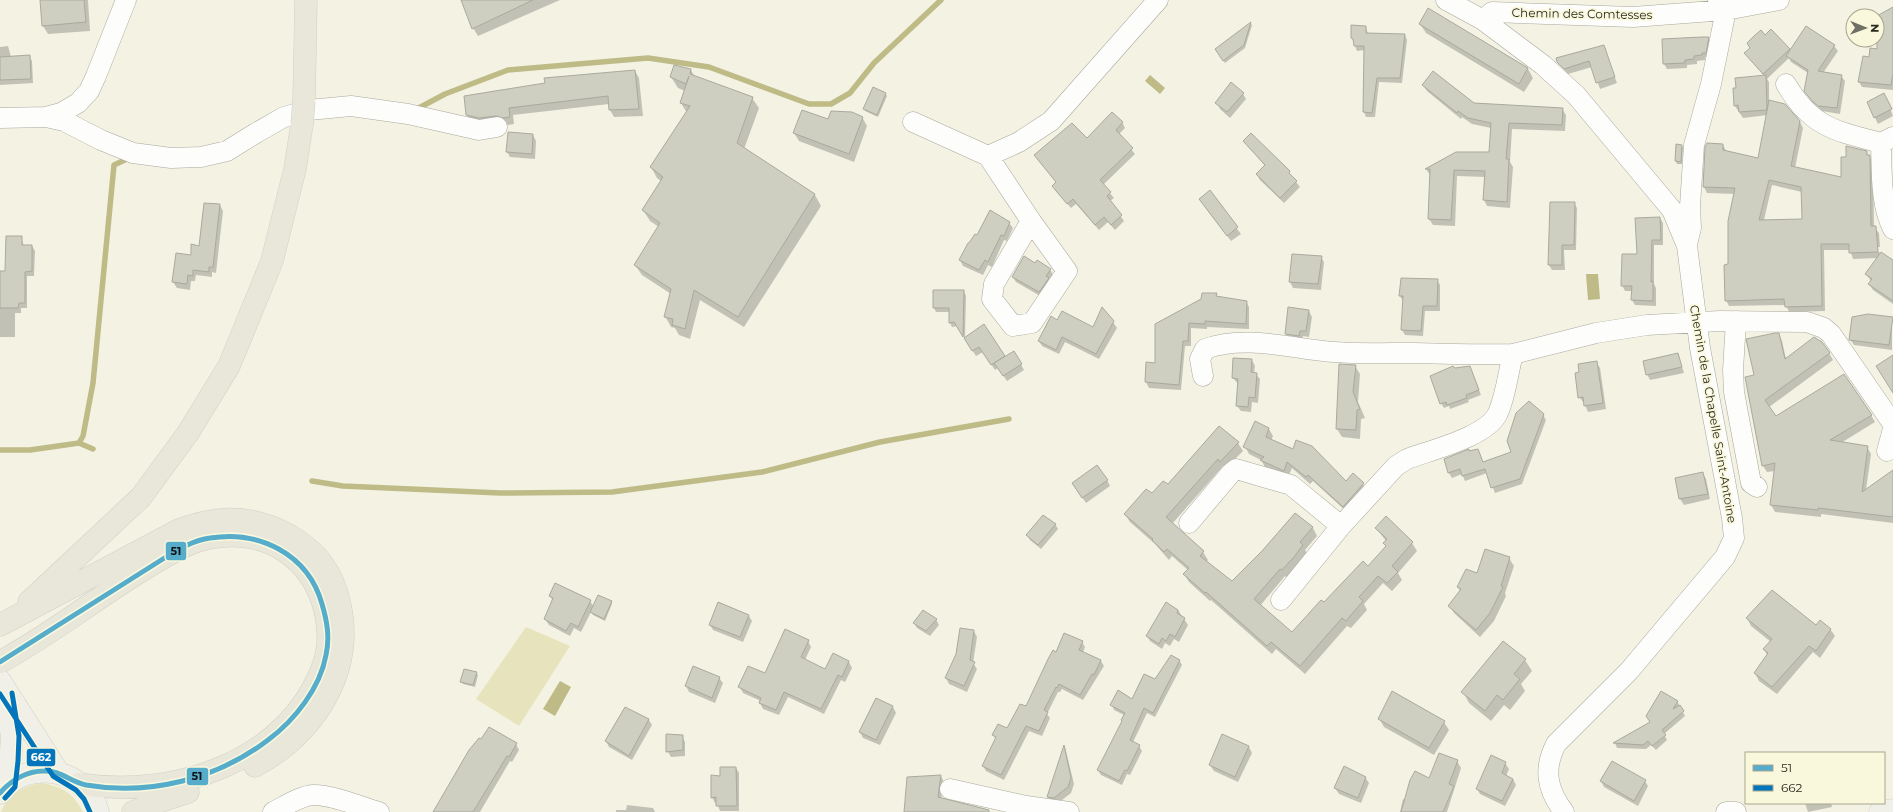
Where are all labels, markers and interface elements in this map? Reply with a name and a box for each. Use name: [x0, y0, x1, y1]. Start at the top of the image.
street label: Chemin des Comtesses: [1512, 5, 1653, 22]
north arrow: [1845, 8, 1885, 48]
text: N: [1868, 24, 1882, 33]
street label: Chemin de la Chapelle Saint-Antoine: [1687, 304, 1740, 524]
line badge: 51: [165, 541, 187, 561]
text: 51: [171, 544, 181, 558]
line badge: 662: [26, 748, 56, 767]
text: 662: [31, 750, 52, 764]
legend: [1745, 752, 1885, 804]
text: 51: [1781, 760, 1792, 775]
line badge: 51: [186, 767, 209, 786]
text: 51: [192, 769, 202, 783]
text: 662: [1781, 780, 1803, 795]

